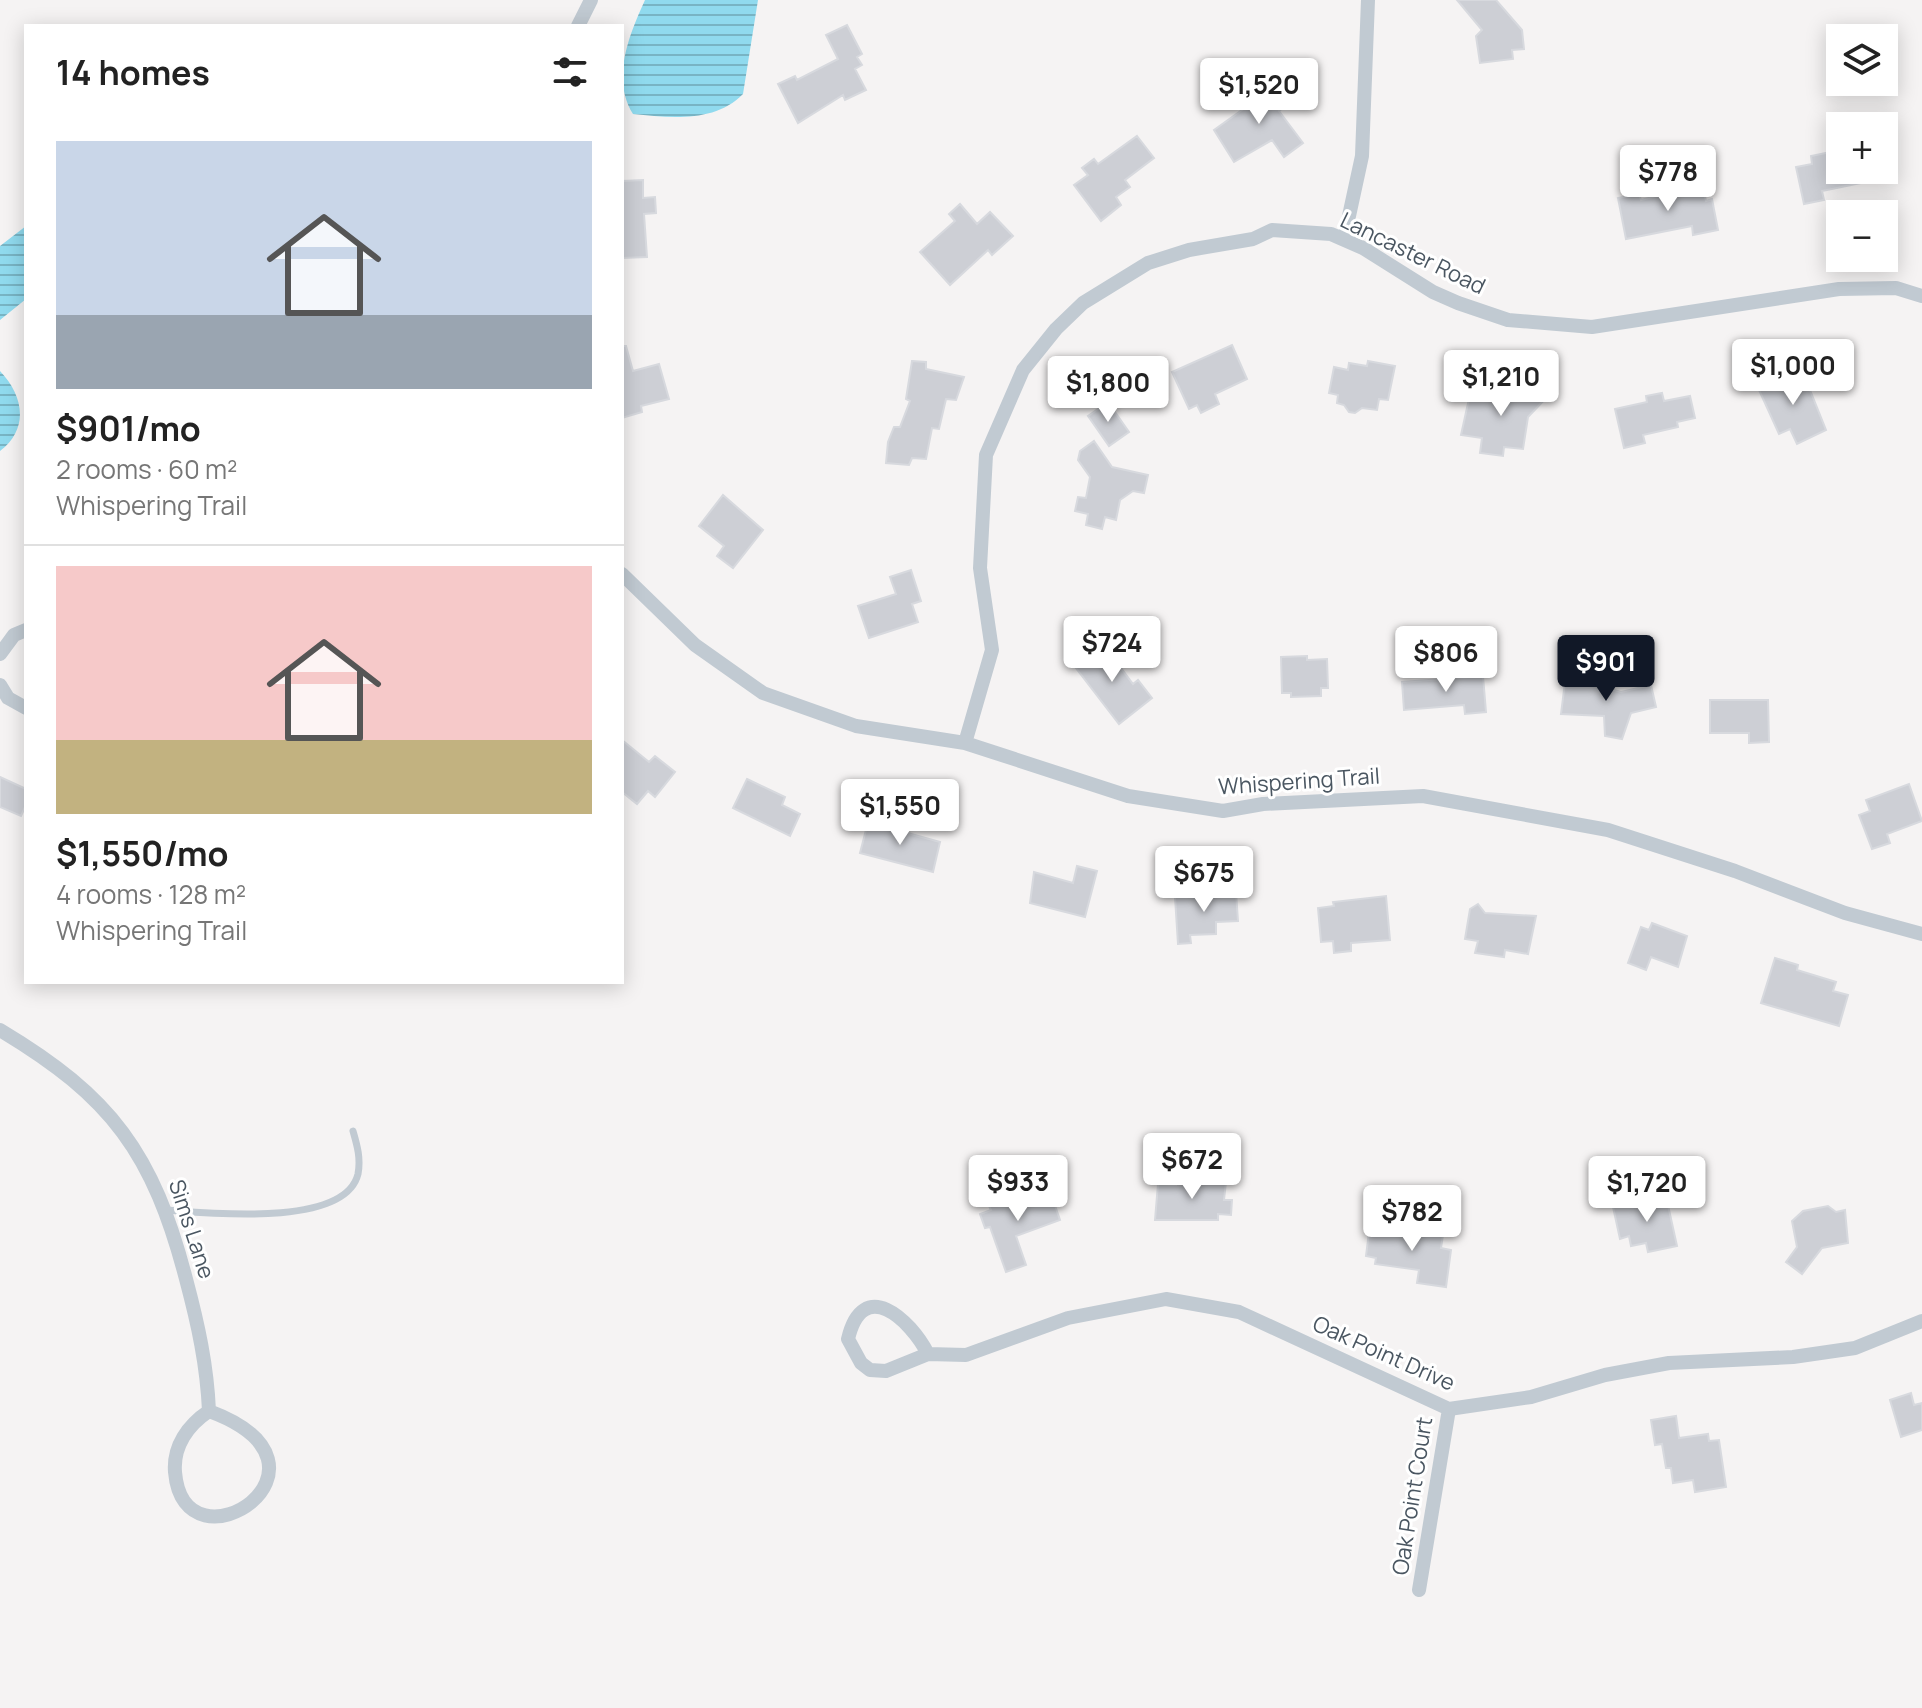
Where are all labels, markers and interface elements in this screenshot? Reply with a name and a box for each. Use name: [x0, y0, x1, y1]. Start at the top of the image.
map controls: [1826, 24, 1898, 272]
button: layers: [1826, 24, 1898, 96]
text: 14 homes: [56, 49, 210, 95]
icon: filters: [548, 50, 592, 94]
pin: $1,520: [1194, 58, 1324, 126]
text: $1,520: [1218, 66, 1300, 102]
button: +: [1826, 112, 1898, 184]
pin: $778: [1621, 145, 1715, 213]
text: $778: [1638, 153, 1698, 189]
icon: home: [252, 193, 396, 337]
button: −: [1826, 200, 1898, 272]
street label: Lancaster Road: [1335, 205, 1491, 301]
pin: $1,000: [1728, 339, 1858, 407]
text: $1,000: [1750, 347, 1836, 383]
pin: $1,210: [1436, 350, 1566, 418]
pin: $1,800: [1043, 356, 1173, 424]
text: $1,210: [1462, 358, 1540, 394]
text: $1,800: [1066, 364, 1150, 400]
text: $901/mo: [56, 405, 201, 451]
text: 2 rooms · 60 m²: [56, 451, 238, 487]
text: Whispering Trail: [56, 487, 247, 523]
pin: $724: [1065, 616, 1159, 684]
icon: home: [252, 618, 396, 762]
text: $724: [1082, 624, 1142, 660]
pin: $806: [1399, 626, 1493, 694]
text: $806: [1413, 634, 1479, 670]
pin: $901: [1559, 635, 1653, 703]
text: $901: [1576, 643, 1636, 679]
street label: Whispering Trail: [1217, 760, 1381, 802]
pin: $1,550: [835, 779, 965, 847]
text: $1,550: [859, 787, 941, 823]
text: $1,550/mo: [56, 830, 228, 876]
pin: $675: [1157, 846, 1251, 914]
text: $675: [1173, 854, 1235, 890]
text: 4 rooms · 128 m²: [56, 876, 246, 912]
text: Whispering Trail: [56, 912, 247, 948]
pin: $672: [1145, 1133, 1239, 1201]
text: $672: [1161, 1141, 1223, 1177]
pin: $933: [971, 1155, 1065, 1223]
pin: $1,720: [1582, 1156, 1712, 1224]
text: $933: [987, 1163, 1049, 1199]
text: $1,720: [1606, 1164, 1688, 1200]
street label: Sims Lane: [162, 1176, 222, 1283]
pin: $782: [1365, 1185, 1459, 1253]
text: $782: [1381, 1193, 1443, 1229]
street label: Oak Point Drive: [1308, 1308, 1460, 1398]
street label: Oak Point Court: [1385, 1415, 1439, 1577]

